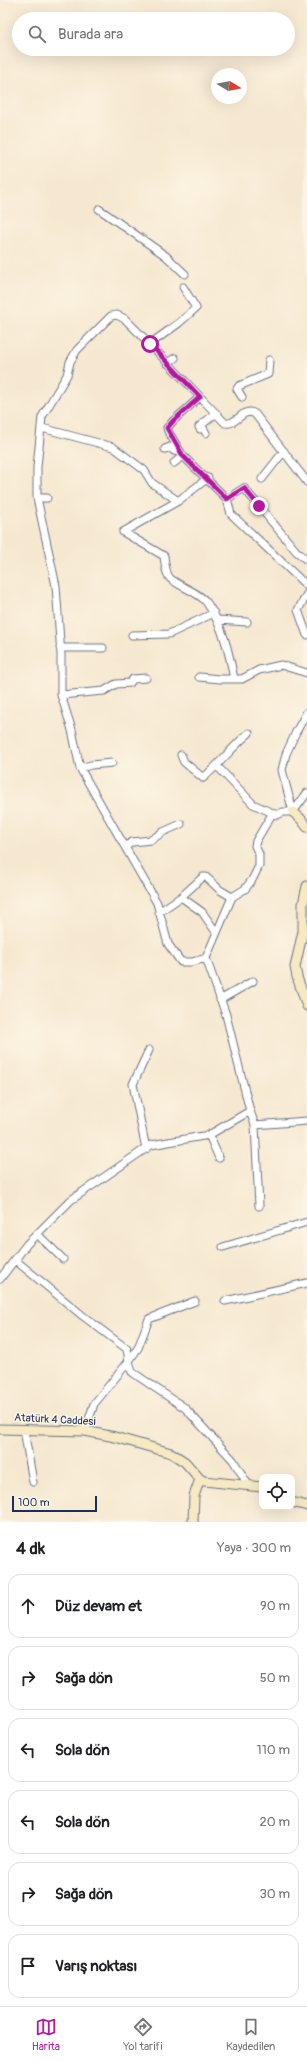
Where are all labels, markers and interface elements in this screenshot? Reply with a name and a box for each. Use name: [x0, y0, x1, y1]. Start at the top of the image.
search box: [12, 12, 295, 56]
icon: search: [26, 23, 48, 45]
text: Burada ara: [58, 25, 123, 44]
north arrow: [211, 68, 247, 104]
route start: [141, 335, 159, 353]
route end: [250, 497, 268, 515]
street label: Atatürk 4 Caddesi: [14, 1411, 97, 1428]
map controls: [259, 1474, 295, 1510]
button: locate: [259, 1474, 295, 1510]
scale bar: [12, 1494, 97, 1513]
text: 100 m: [18, 1496, 49, 1509]
text: 4 dk: [16, 1538, 45, 1559]
text: Yaya · 300 m: [217, 1540, 291, 1556]
icon: ahead: [17, 1595, 39, 1617]
text: Düz devam et: [55, 1597, 142, 1616]
text: 90 m: [260, 1598, 290, 1614]
icon: right: [17, 1667, 39, 1689]
text: Sağa dön: [55, 1669, 113, 1688]
text: 50 m: [260, 1670, 290, 1686]
icon: left: [17, 1739, 39, 1761]
text: Sola dön: [55, 1741, 110, 1760]
text: 110 m: [257, 1742, 290, 1758]
icon: left: [17, 1811, 39, 1833]
text: Sola dön: [55, 1813, 110, 1832]
text: 20 m: [259, 1814, 290, 1830]
icon: right: [17, 1883, 39, 1905]
text: Sağa dön: [55, 1885, 113, 1904]
text: 30 m: [260, 1886, 290, 1902]
icon: arrive: [17, 1955, 39, 1977]
text: Varış noktası: [55, 1957, 137, 1976]
tab: Harita: [32, 2016, 60, 2053]
tab: Yol tarifi: [123, 2016, 163, 2053]
tab: Kaydedilen: [226, 2016, 275, 2053]

